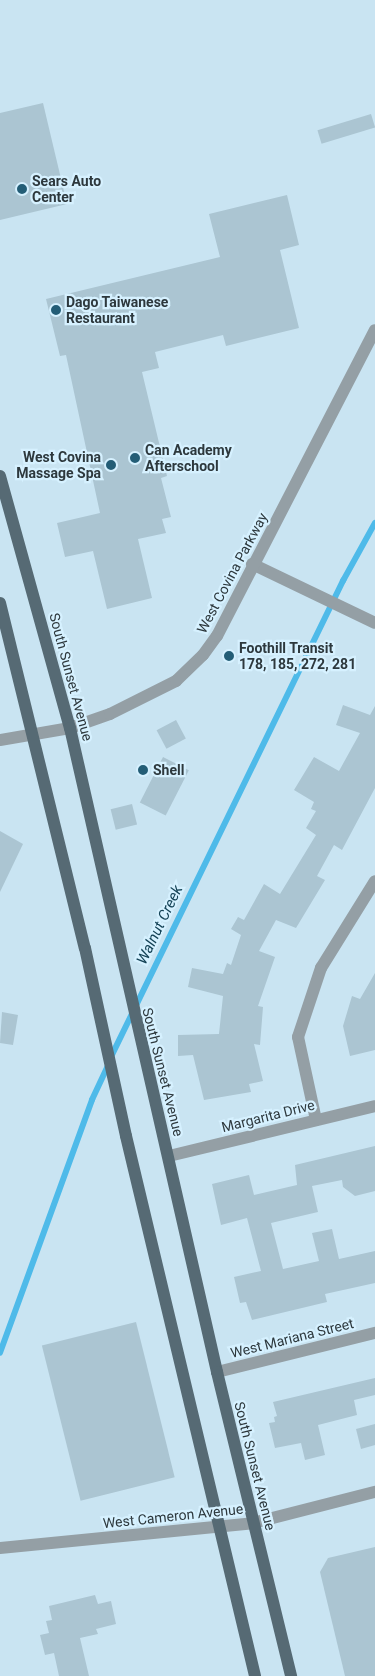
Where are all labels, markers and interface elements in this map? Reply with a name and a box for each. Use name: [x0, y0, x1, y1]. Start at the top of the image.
place label: Sears Auto Center: [32, 173, 101, 206]
marker: Sears Auto Center: [16, 183, 28, 195]
place label: Dago Taiwanese Restaurant: [66, 294, 169, 326]
marker: Dago Taiwanese Restaurant: [50, 304, 62, 316]
place label: Can Academy Afterschool: [145, 442, 232, 474]
place label: West Covina Massage Spa: [16, 449, 101, 482]
marker: Can Academy Afterschool: [129, 452, 141, 464]
marker: West Covina Massage Spa: [105, 459, 117, 471]
street label: West Covina Parkway: [193, 510, 271, 636]
street label: South Sunset Avenue: [46, 611, 96, 743]
place label: Foothill Transit 178, 185, 272, 281: [239, 640, 356, 672]
marker: Foothill Transit 178, 185, 272, 281: [223, 650, 235, 662]
place label: Shell: [153, 762, 184, 778]
marker: Shell: [137, 764, 149, 776]
water label: Walnut Creek: [133, 883, 187, 967]
street label: South Sunset Avenue: [139, 1006, 187, 1138]
street label: Margarita Drive: [220, 1096, 316, 1136]
street label: West Mariana Street: [229, 1315, 355, 1361]
street label: South Sunset Avenue: [231, 1400, 279, 1532]
street label: West Cameron Avenue: [102, 1500, 244, 1532]

